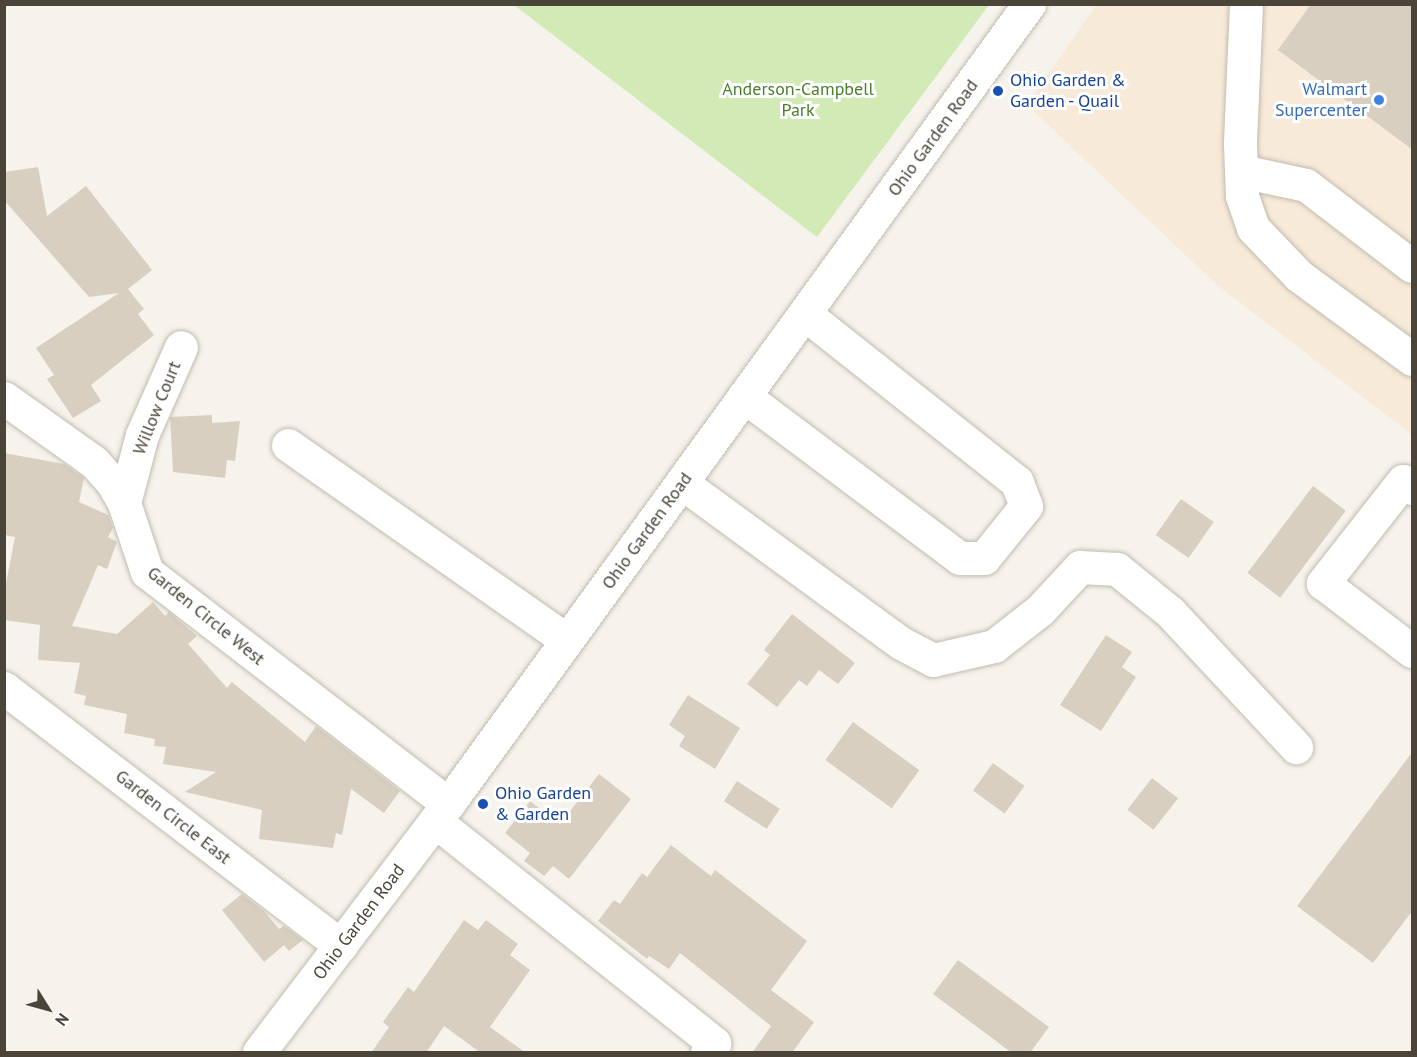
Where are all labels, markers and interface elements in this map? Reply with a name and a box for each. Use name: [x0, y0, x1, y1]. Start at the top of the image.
place label: Ohio Garden & Garden - Quail: [1010, 70, 1126, 112]
street label: Ohio Garden Road: [883, 75, 983, 201]
park label: Anderson-Campbell Park: [722, 79, 874, 122]
place label: Walmart Supercenter: [1275, 79, 1367, 122]
marker: Ohio Garden & Garden - Quail: [991, 84, 1005, 98]
marker: Walmart Supercenter: [1372, 93, 1386, 107]
street label: Willow Court: [128, 358, 186, 458]
street label: Ohio Garden Road: [597, 468, 697, 594]
street label: Garden Circle West: [143, 562, 269, 670]
street label: Garden Circle East: [111, 765, 235, 869]
place label: Ohio Garden & Garden: [495, 783, 591, 826]
marker: Ohio Garden & Garden: [476, 797, 490, 811]
street label: Ohio Garden Road: [309, 860, 409, 984]
north arrow: [18, 979, 78, 1039]
text: N: [51, 1010, 74, 1030]

